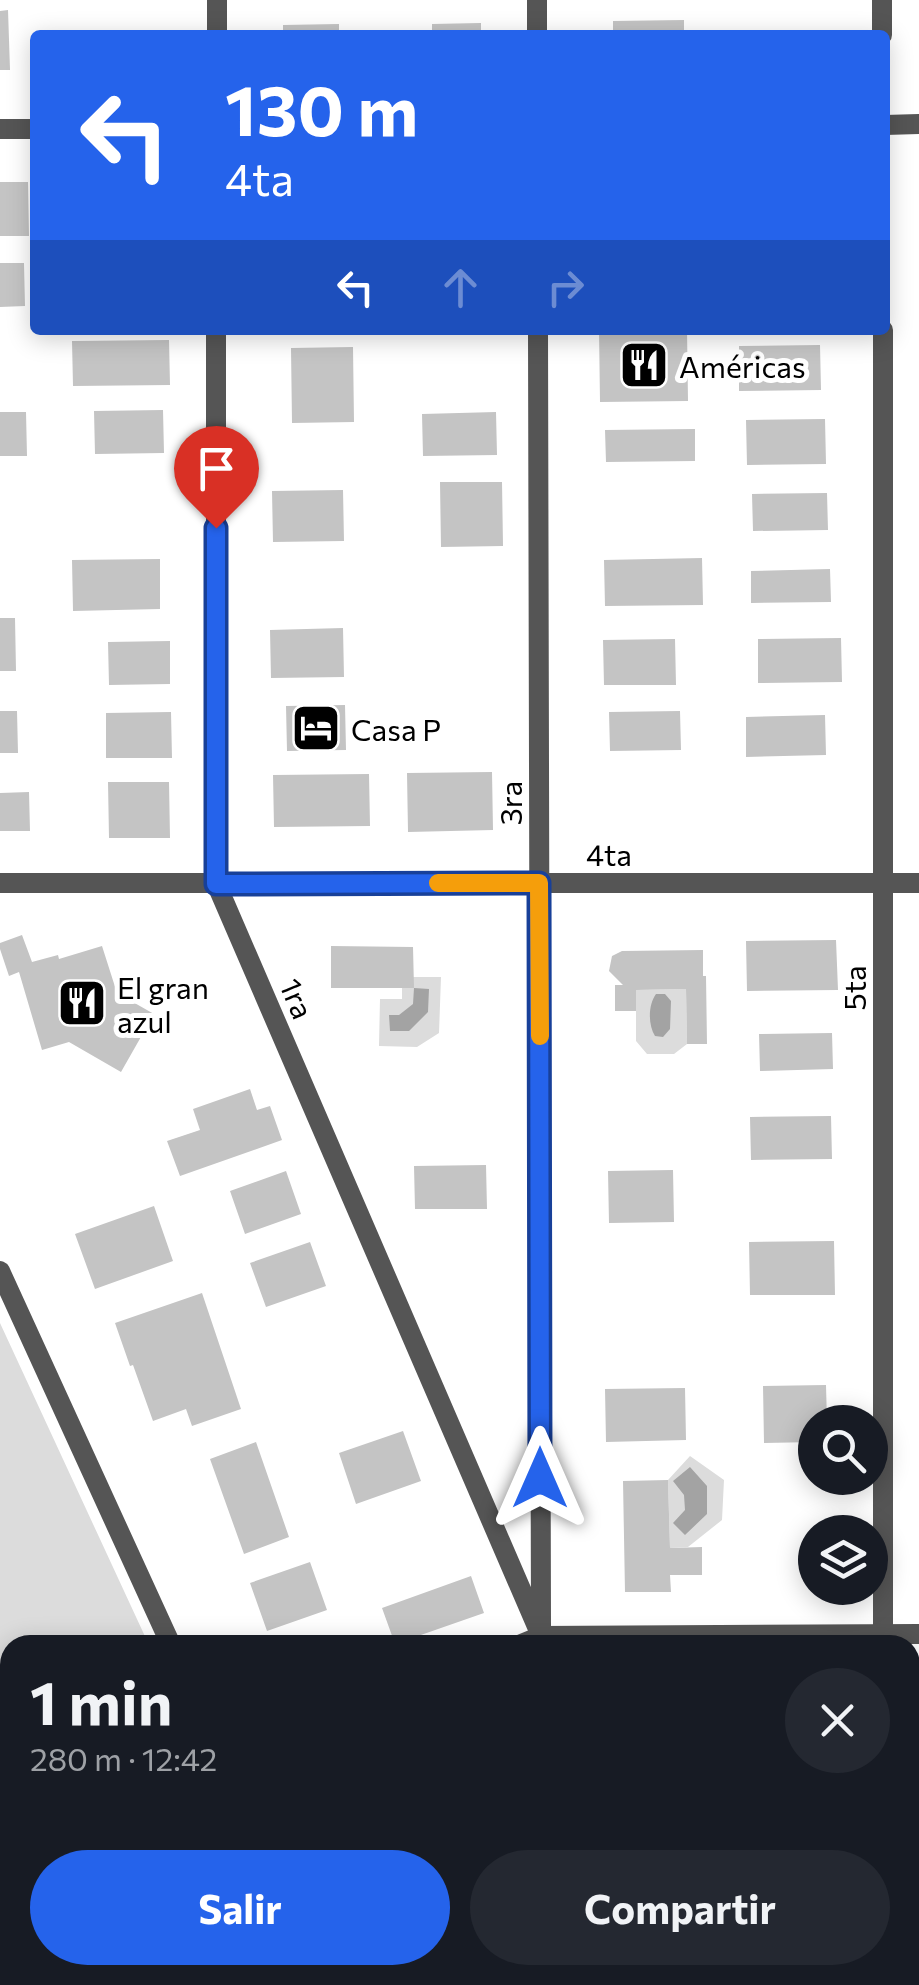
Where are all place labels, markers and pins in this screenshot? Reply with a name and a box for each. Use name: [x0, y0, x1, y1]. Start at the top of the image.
restaurant icon: Américas: [618, 339, 670, 391]
place label: Américas: [679, 347, 806, 384]
pin: [174, 426, 259, 529]
hotel icon: Casa P: [290, 702, 342, 754]
place label: Casa P: [351, 710, 441, 747]
place label: El gran azul: [117, 968, 209, 1039]
restaurant icon: El gran azul: [56, 977, 108, 1029]

